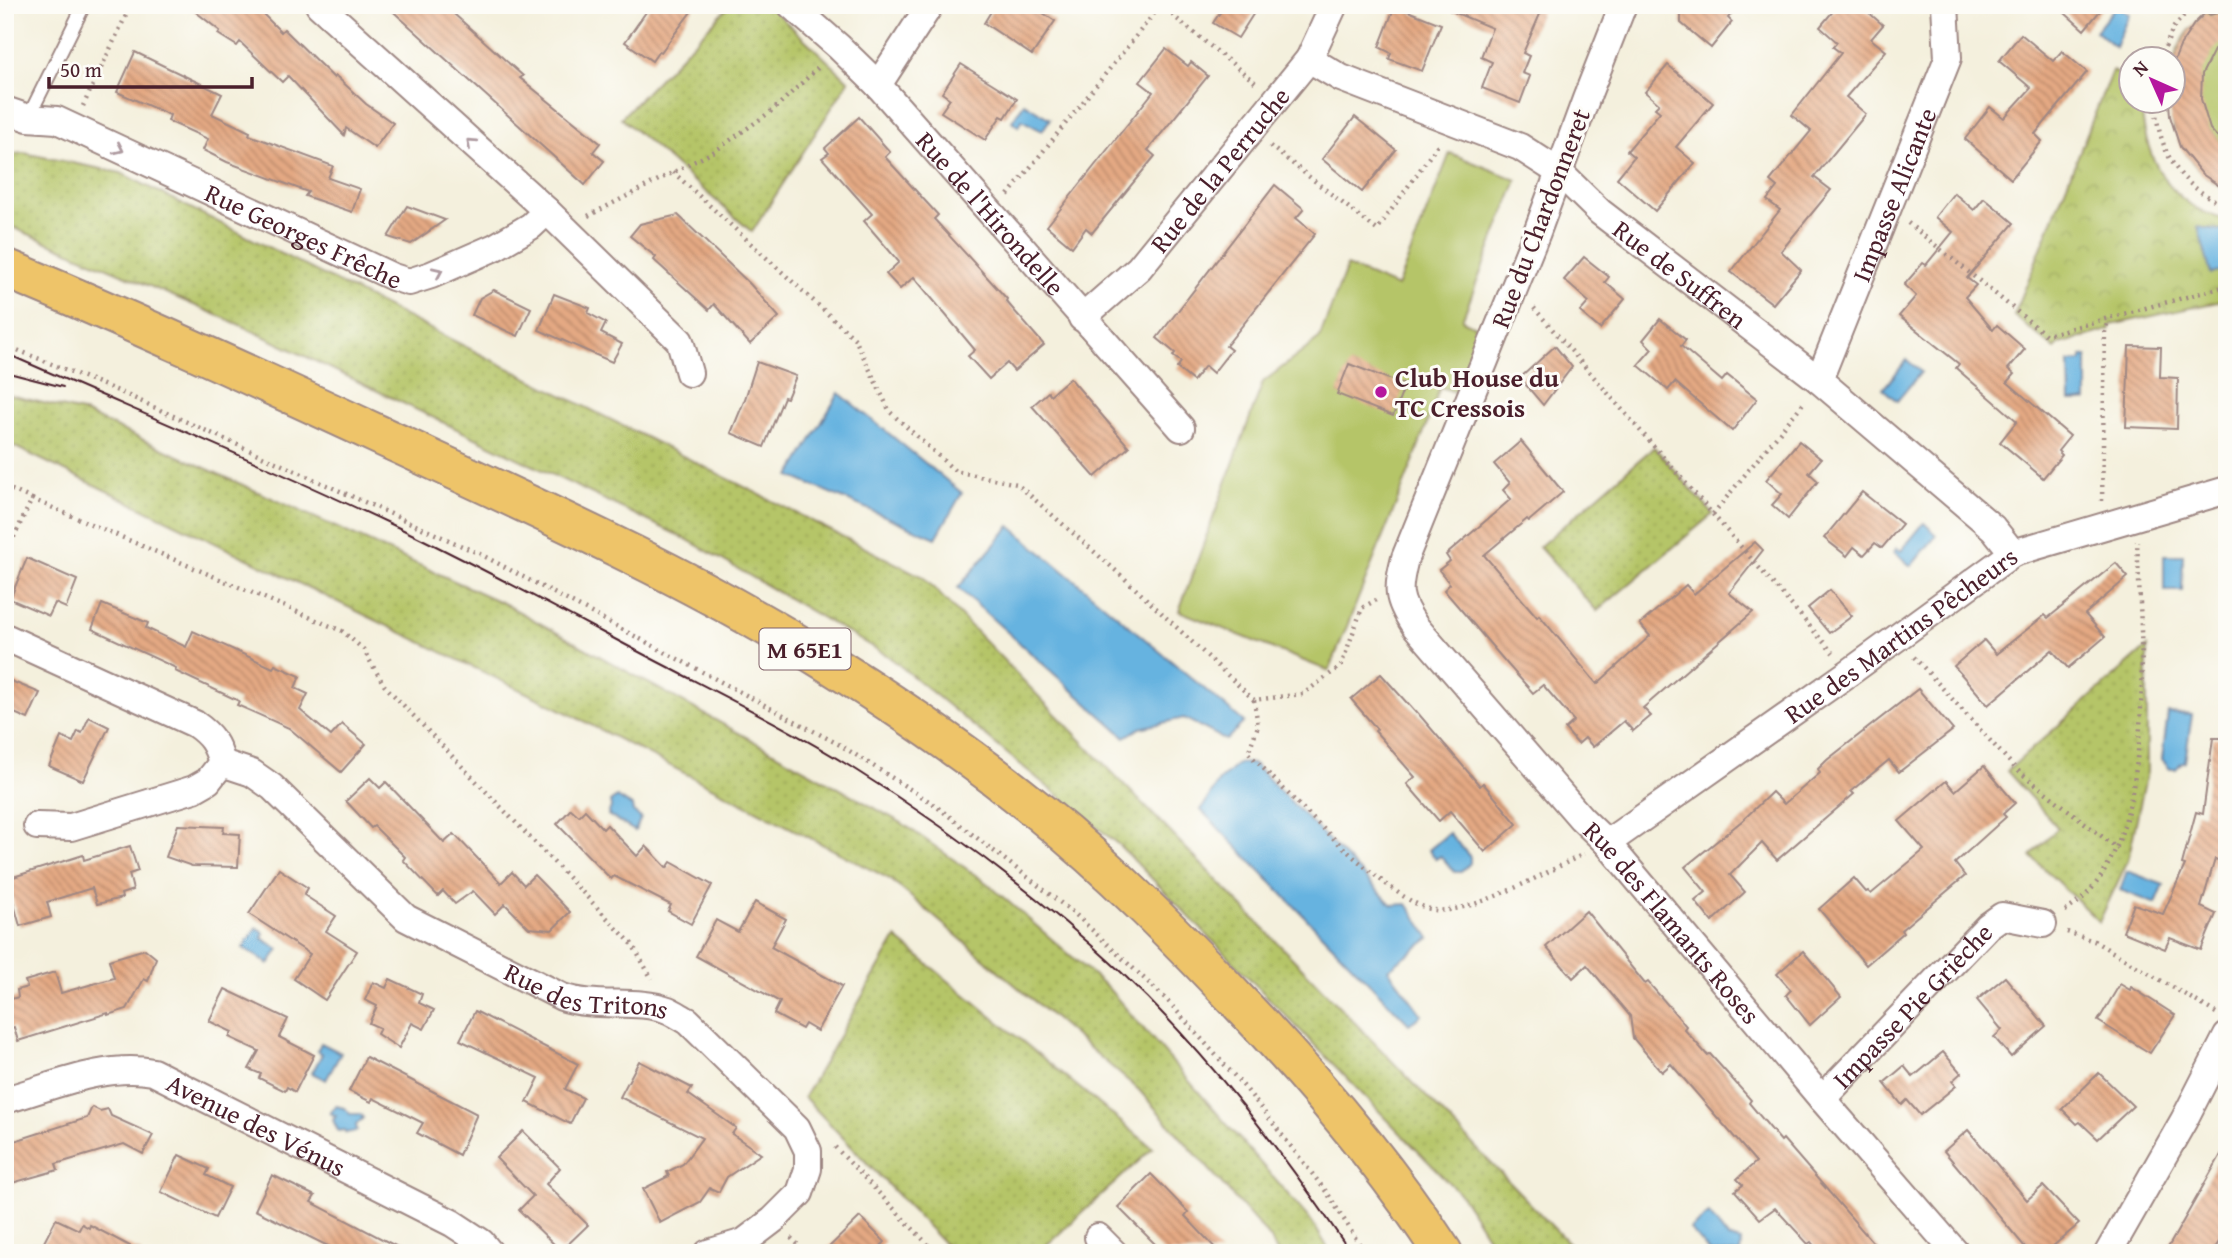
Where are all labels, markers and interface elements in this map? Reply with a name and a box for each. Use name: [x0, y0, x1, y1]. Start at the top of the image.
scale bar: [49, 46, 252, 90]
north arrow: [2116, 46, 2186, 116]
text: N: [2126, 53, 2155, 82]
text: 50 m: [60, 54, 102, 85]
street label: Rue de la Perruche: [1140, 78, 1299, 261]
street label: Impasse Alicante: [1841, 102, 1946, 287]
street label: Rue du Chardonneret: [1480, 103, 1600, 333]
street label: Rue de l'Hirondelle: [907, 122, 1075, 304]
one-way arrow: [466, 139, 479, 151]
one-way arrow: [112, 141, 124, 155]
street label: Rue Georges Frêche: [199, 173, 407, 298]
street label: Rue de Suffren: [1605, 210, 1756, 338]
one-way arrow: [431, 266, 443, 280]
place label: Club House du TC Cressois: [1395, 358, 1559, 427]
marker: Club House du TC Cressois: [1373, 384, 1389, 400]
street label: Rue des Martins Pêcheurs: [1776, 537, 2025, 732]
road number: M 65E1: [760, 628, 850, 670]
street label: Rue des Flamants Roses: [1575, 811, 1770, 1032]
street label: Impasse Pie Grièche: [1823, 913, 2001, 1097]
street label: Rue des Tritons: [498, 952, 674, 1029]
street label: Avenue des Vénus: [160, 1063, 353, 1186]

